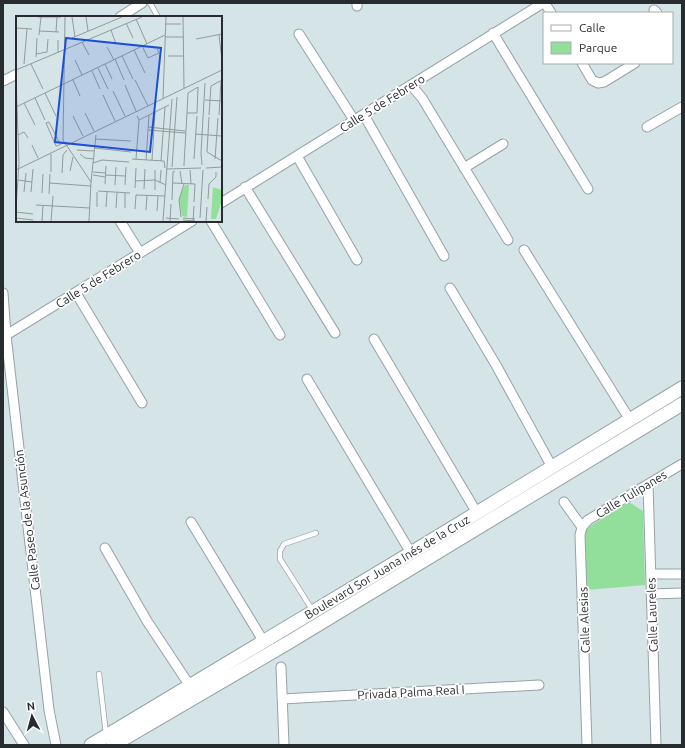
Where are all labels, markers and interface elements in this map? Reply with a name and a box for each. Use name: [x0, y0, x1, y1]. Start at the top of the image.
legend: [543, 12, 673, 64]
inset map: [16, 16, 222, 222]
text: Calle: [579, 21, 605, 34]
text: Parque: [579, 41, 617, 54]
street label: Calle 5 de Febrero: [337, 72, 427, 134]
street label: Calle 5 de Febrero: [53, 248, 143, 310]
street label: Calle Paseo de la Asunción: [12, 449, 42, 591]
street label: Calle Tulipanes: [593, 468, 669, 520]
street label: Boulevard Sor Juana Inés de la Cruz: [302, 512, 472, 622]
street label: Calle Laureles: [644, 578, 660, 652]
street label: Calle Alesias: [576, 587, 592, 653]
street label: Privada Palma Real I: [357, 683, 465, 701]
north arrow: [12, 696, 52, 736]
text: N: [26, 700, 36, 712]

